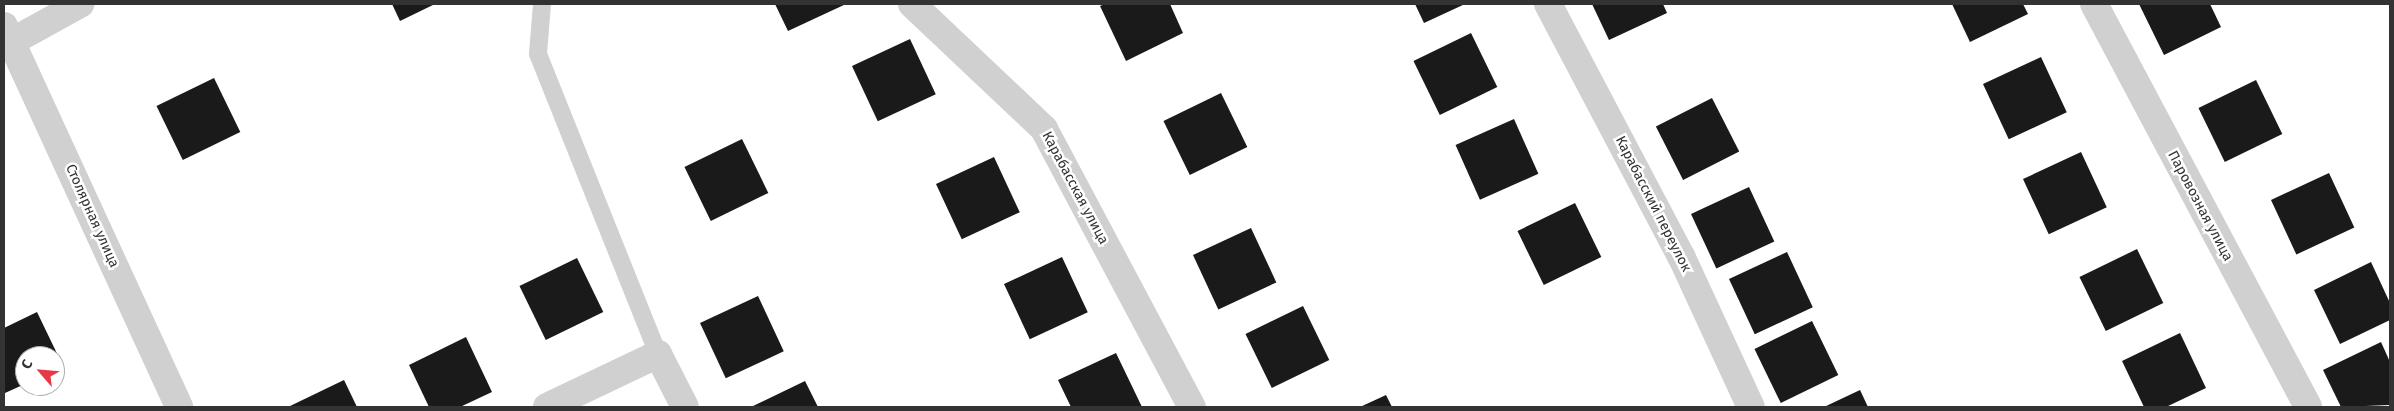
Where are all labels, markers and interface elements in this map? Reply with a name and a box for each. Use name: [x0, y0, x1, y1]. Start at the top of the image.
street label: Карабасская улица: [1038, 129, 1112, 247]
street label: Карабасский переулок: [1611, 133, 1695, 275]
street label: Паровозная улица: [2164, 148, 2236, 264]
street label: Столярная улица: [62, 162, 122, 270]
north arrow: [15, 346, 65, 396]
text: С: [18, 357, 36, 372]

